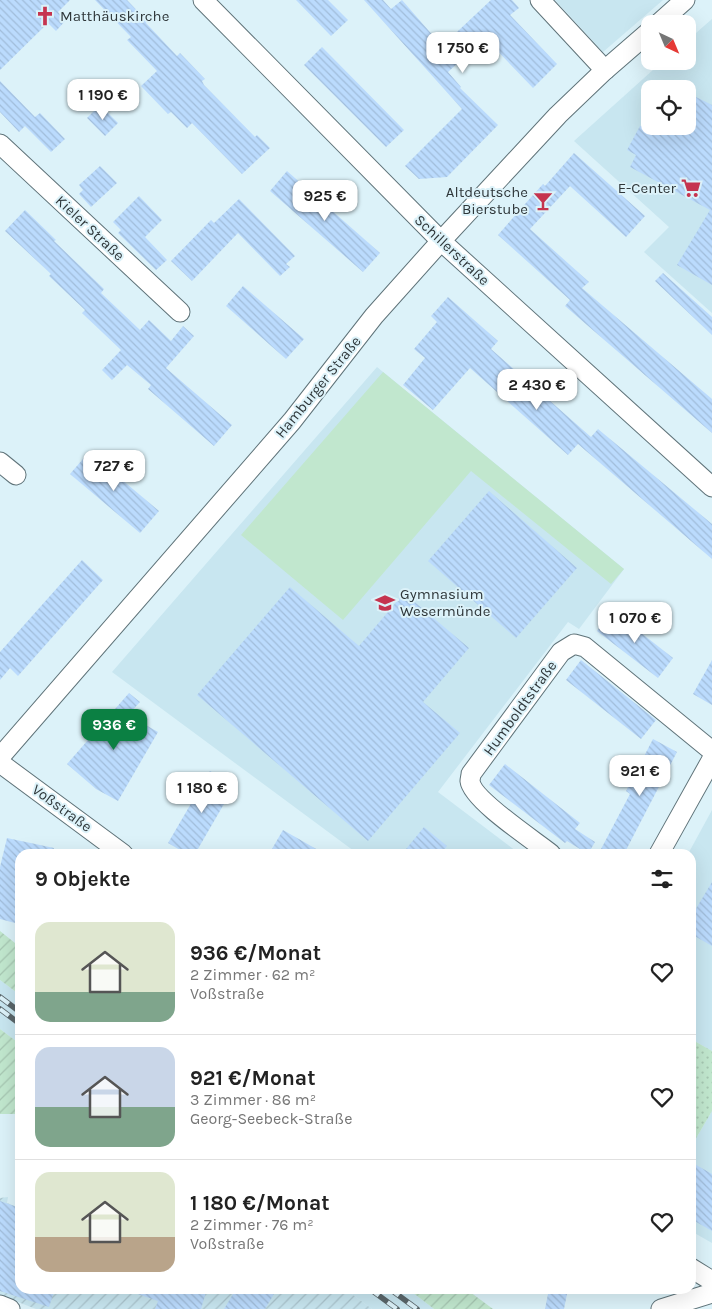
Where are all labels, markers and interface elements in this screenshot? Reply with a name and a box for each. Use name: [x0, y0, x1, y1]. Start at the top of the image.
church icon: Matthäuskirche: [34, 5, 56, 27]
place label: Matthäuskirche: [60, 7, 169, 25]
north arrow: [641, 15, 696, 70]
map controls: [641, 15, 696, 135]
pin: 1 750 €: [417, 32, 509, 74]
text: 1 750 €: [437, 38, 489, 57]
pin: 1 190 €: [57, 78, 149, 121]
button: locate: [641, 80, 696, 135]
text: 1 190 €: [78, 85, 128, 104]
supermarket icon: E-Center: [680, 177, 702, 199]
place label: E-Center: [618, 179, 677, 197]
pin: 925 €: [290, 180, 360, 222]
place label: Altdeutsche Bierstube: [446, 183, 528, 218]
text: 925 €: [304, 186, 346, 205]
bar icon: Altdeutsche Bierstube: [532, 190, 554, 212]
street label: Kieler Straße: [52, 192, 128, 264]
street label: Schillerstraße: [411, 211, 493, 289]
street label: Hamburger Straße: [271, 332, 365, 442]
pin: 2 430 €: [491, 368, 583, 411]
text: 2 430 €: [508, 375, 566, 394]
pin: 727 €: [79, 450, 149, 492]
text: 727 €: [94, 456, 134, 475]
place label: Gymnasium Wesermünde: [400, 585, 490, 620]
school or university icon: Gymnasium Wesermünde: [374, 592, 396, 614]
pin: 1 070 €: [589, 602, 681, 644]
text: 1 070 €: [609, 608, 661, 627]
street label: Humboldtstraße: [479, 657, 561, 759]
pin: 936 €: [79, 708, 149, 751]
text: 936 €: [92, 715, 136, 734]
pin: 921 €: [605, 754, 675, 797]
text: 921 €: [620, 761, 660, 780]
pin: 1 180 €: [156, 772, 248, 814]
text: 1 180 €: [177, 778, 227, 797]
street label: Voßstraße: [29, 780, 95, 836]
icon: filters: [648, 865, 676, 893]
text: 9 Objekte: [35, 867, 130, 891]
text: 936 €/Monat: [190, 941, 321, 965]
icon: home: [75, 942, 135, 1002]
icon: heart: [648, 958, 676, 986]
text: 2 Zimmer · 62 m²: [190, 965, 315, 984]
text: Voßstraße: [190, 984, 264, 1003]
text: 921 €/Monat: [190, 1066, 315, 1090]
icon: home: [75, 1067, 135, 1127]
icon: heart: [648, 1083, 676, 1111]
text: 3 Zimmer · 86 m²: [190, 1090, 316, 1109]
text: Georg-Seebeck-Straße: [190, 1109, 352, 1128]
text: 1 180 €/Monat: [190, 1191, 330, 1215]
icon: home: [75, 1192, 135, 1252]
icon: heart: [648, 1208, 676, 1236]
text: 2 Zimmer · 76 m²: [190, 1215, 314, 1234]
text: Voßstraße: [190, 1234, 264, 1253]

